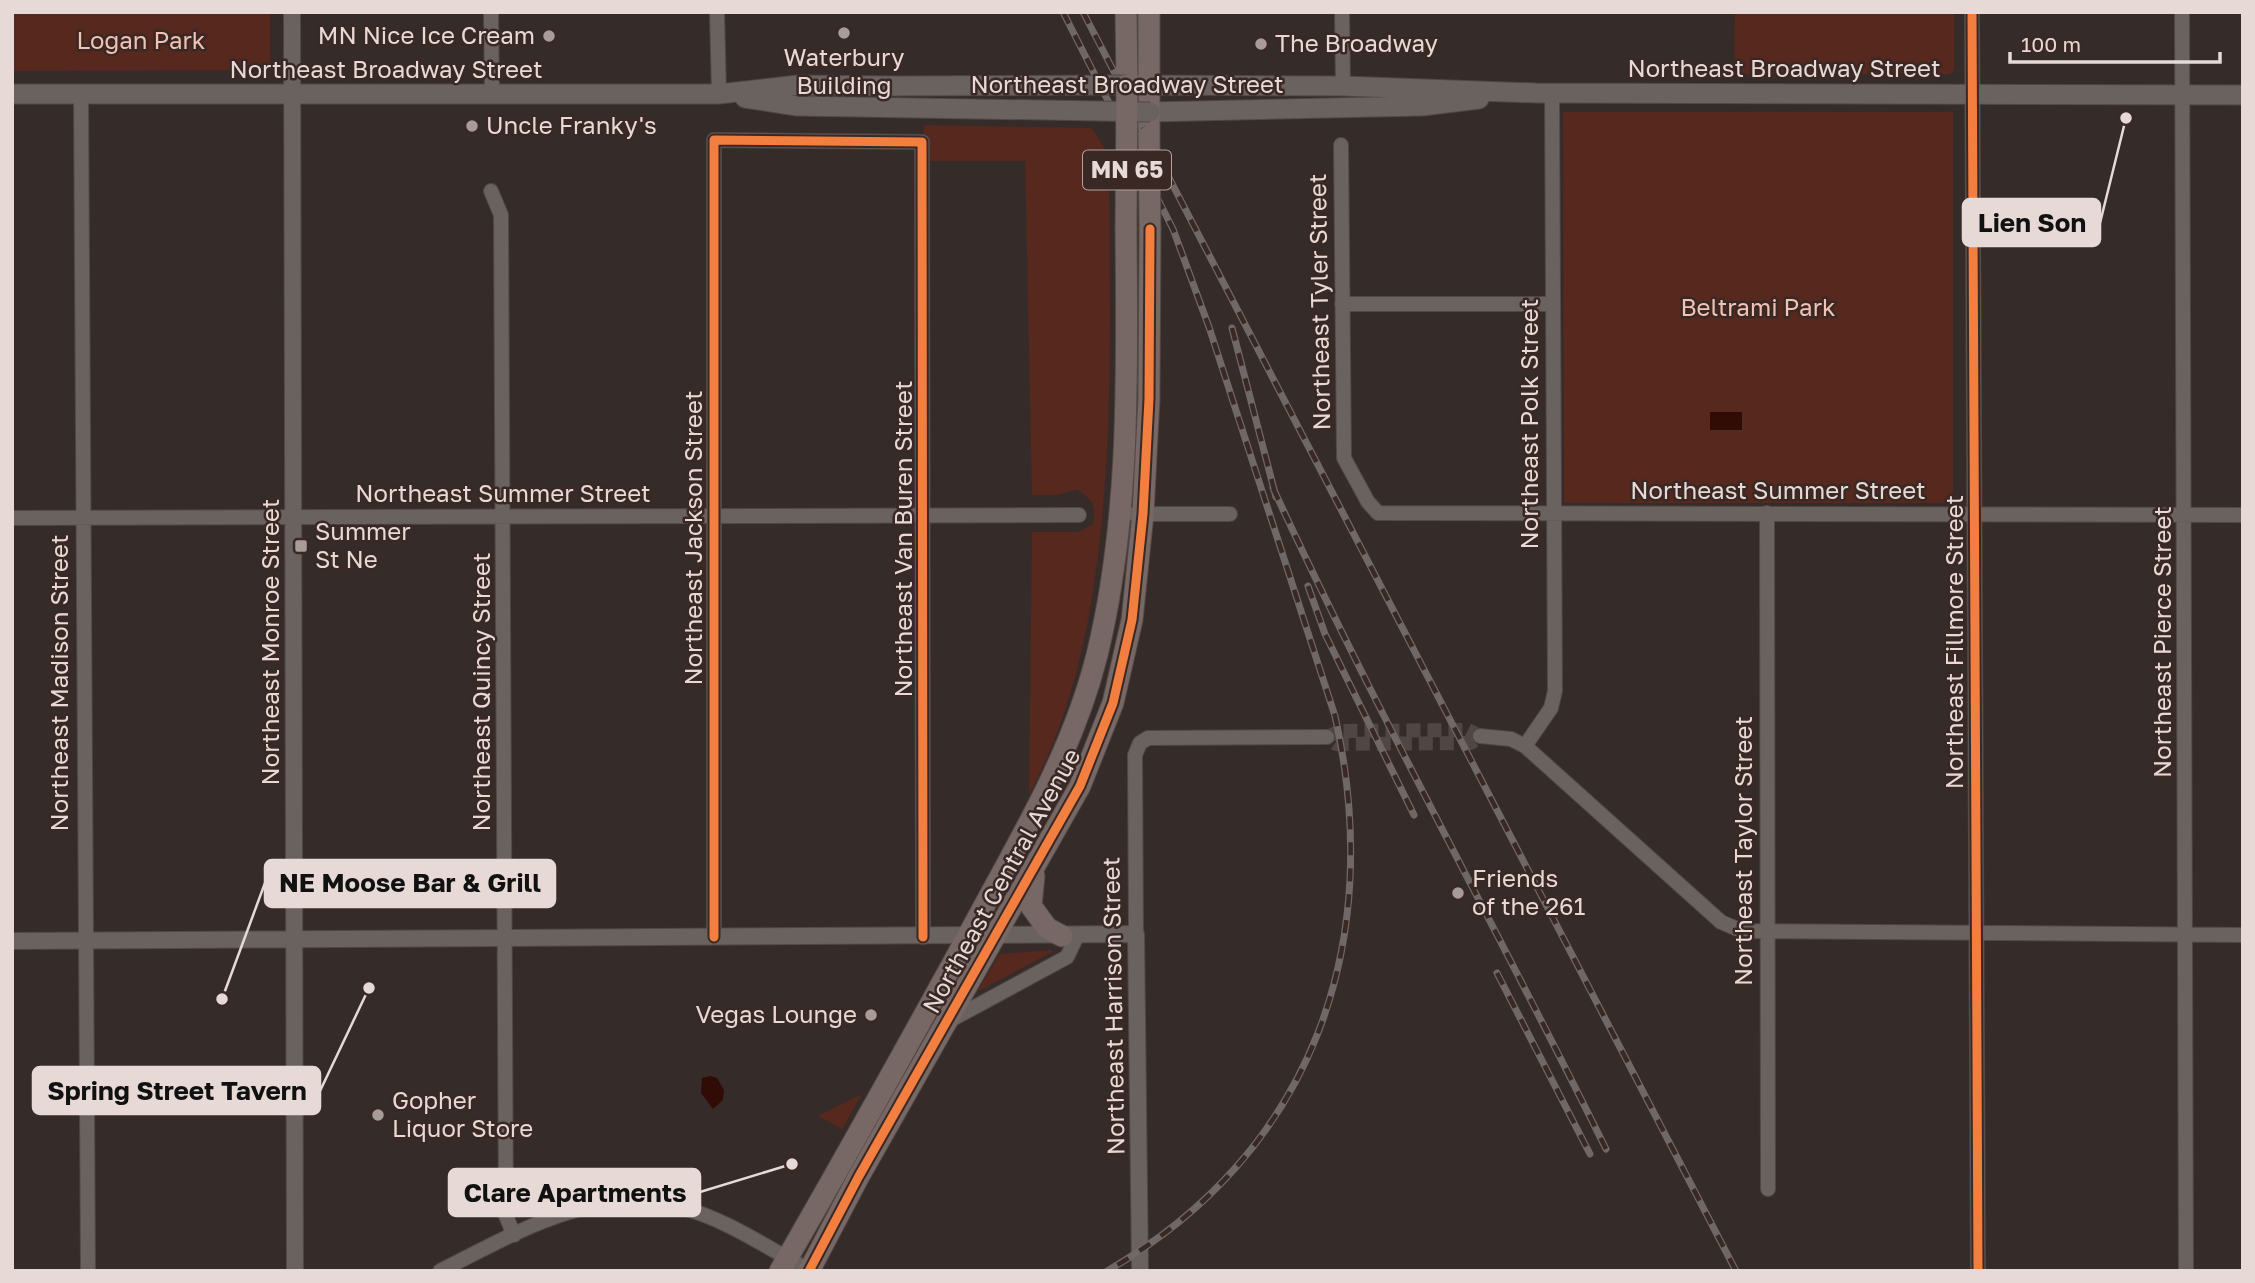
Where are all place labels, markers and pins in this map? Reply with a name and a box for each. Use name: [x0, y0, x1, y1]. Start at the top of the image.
place label: MN Nice Ice Cream: [318, 20, 535, 49]
marker: Waterbury Building: [836, 25, 852, 41]
marker: MN Nice Ice Cream: [541, 28, 557, 44]
place label: The Broadway: [1275, 28, 1438, 57]
marker: The Broadway: [1253, 36, 1269, 52]
place label: Waterbury Building: [783, 42, 905, 99]
place label: Uncle Franky's: [486, 110, 657, 139]
marker: Uncle Franky's: [464, 118, 480, 134]
callout: Lien Son: [1963, 199, 2100, 246]
place label: Summer St Ne: [315, 516, 411, 573]
marker: Summer St Ne: [293, 538, 309, 554]
callout: NE Moose Bar & Grill: [265, 860, 555, 907]
place label: Friends of the 261: [1472, 863, 1585, 920]
marker: Friends of the 261: [1450, 885, 1466, 901]
place label: Vegas Lounge: [696, 999, 857, 1028]
marker: Vegas Lounge: [863, 1007, 879, 1023]
callout: Spring Street Tavern: [33, 1067, 320, 1114]
place label: Gopher Liquor Store: [392, 1085, 533, 1142]
marker: Gopher Liquor Store: [370, 1107, 386, 1123]
callout: Clare Apartments: [449, 1169, 700, 1216]

